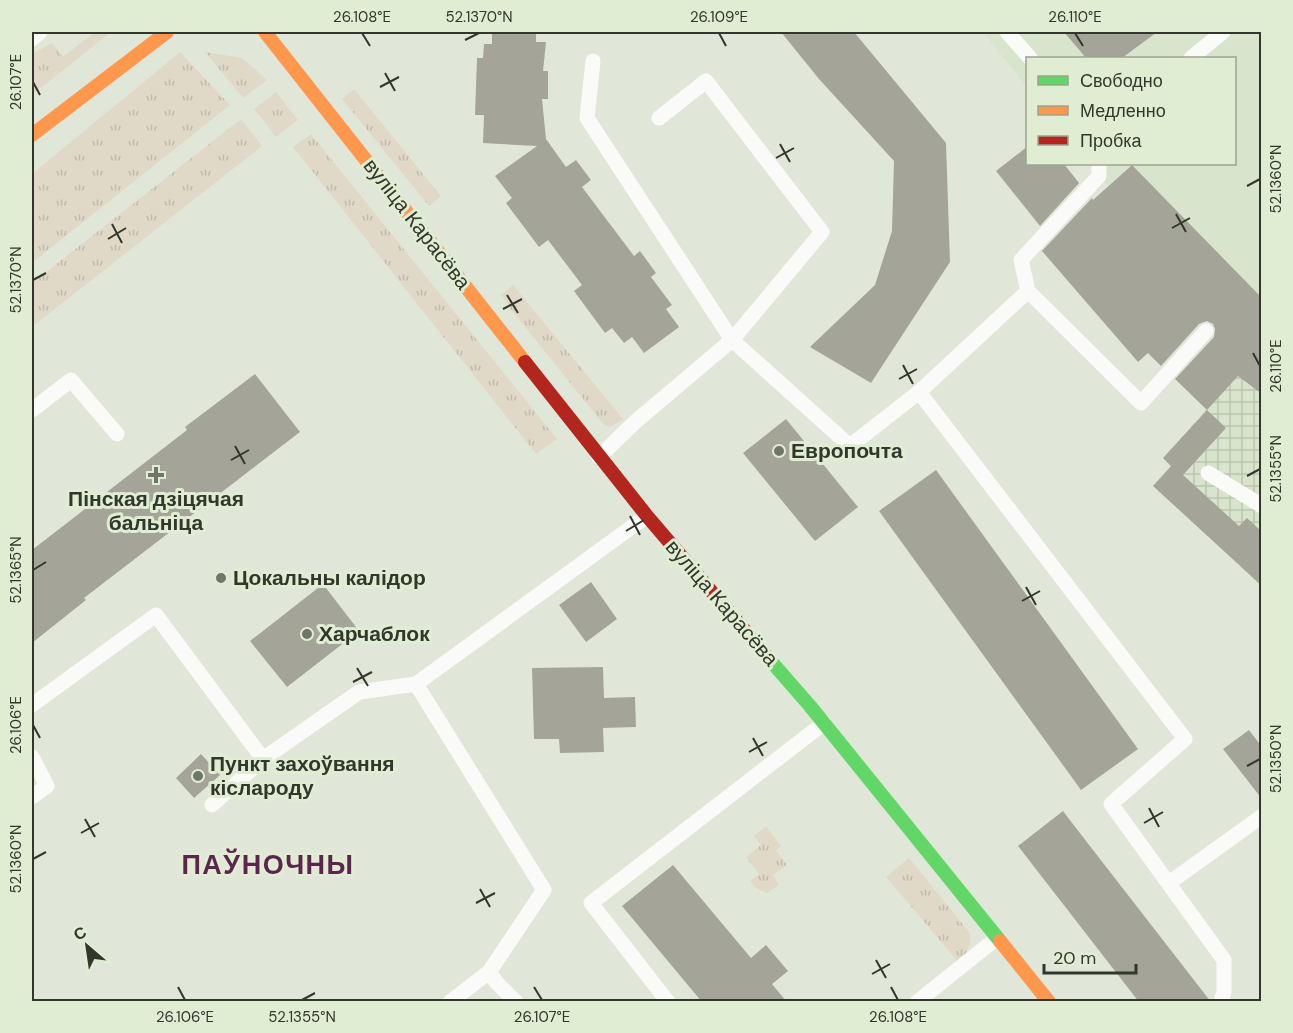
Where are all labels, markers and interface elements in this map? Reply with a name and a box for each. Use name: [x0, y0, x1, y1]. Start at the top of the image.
text: 26.108°E: [333, 7, 391, 27]
text: 52.1370°N: [445, 7, 513, 27]
text: 26.109°E: [690, 7, 748, 27]
text: 26.110°E: [1048, 7, 1102, 27]
text: 26.107°E: [6, 54, 26, 110]
legend: [1026, 57, 1236, 165]
text: Свободно: [1080, 69, 1163, 93]
text: Медленно: [1080, 99, 1166, 123]
text: Пробка: [1080, 129, 1143, 153]
text: 52.1360°N: [1266, 145, 1286, 213]
street label: вуліца Карасёва: [357, 153, 477, 296]
text: 52.1370°N: [6, 246, 26, 314]
text: 26.110°E: [1266, 339, 1286, 393]
text: 52.1355°N: [1266, 435, 1286, 503]
place label: Европочта: [791, 437, 903, 465]
marker: Европочта: [772, 444, 786, 458]
marker: Пінская дзіцячая бальніца: [147, 466, 165, 484]
place label: Пінская дзіцячая бальніца: [68, 485, 244, 537]
street label: вуліца Карасёва: [659, 534, 785, 672]
text: 52.1365°N: [6, 536, 26, 604]
place label: Цокальны калідор: [233, 564, 426, 592]
marker: Цокальны калідор: [214, 571, 228, 585]
place label: Харчаблок: [319, 620, 430, 648]
marker: Харчаблок: [300, 627, 314, 641]
text: 26.106°E: [6, 696, 26, 754]
text: 52.1350°N: [1266, 725, 1286, 793]
place label: Пункт захоўвання кіслароду: [210, 750, 395, 802]
marker: Пункт захоўвання кіслароду: [191, 769, 205, 783]
text: 52.1360°N: [6, 825, 26, 893]
district label: ПАЎНОЧНЫ: [181, 847, 355, 882]
north arrow: [57, 916, 117, 976]
text: С: [70, 921, 90, 945]
scale bar: [1044, 937, 1136, 975]
text: 20 m: [1053, 946, 1096, 970]
text: 26.106°E: [156, 1007, 214, 1027]
text: 52.1355°N: [268, 1007, 336, 1027]
text: 26.107°E: [514, 1007, 570, 1027]
text: 26.108°E: [869, 1007, 927, 1027]

